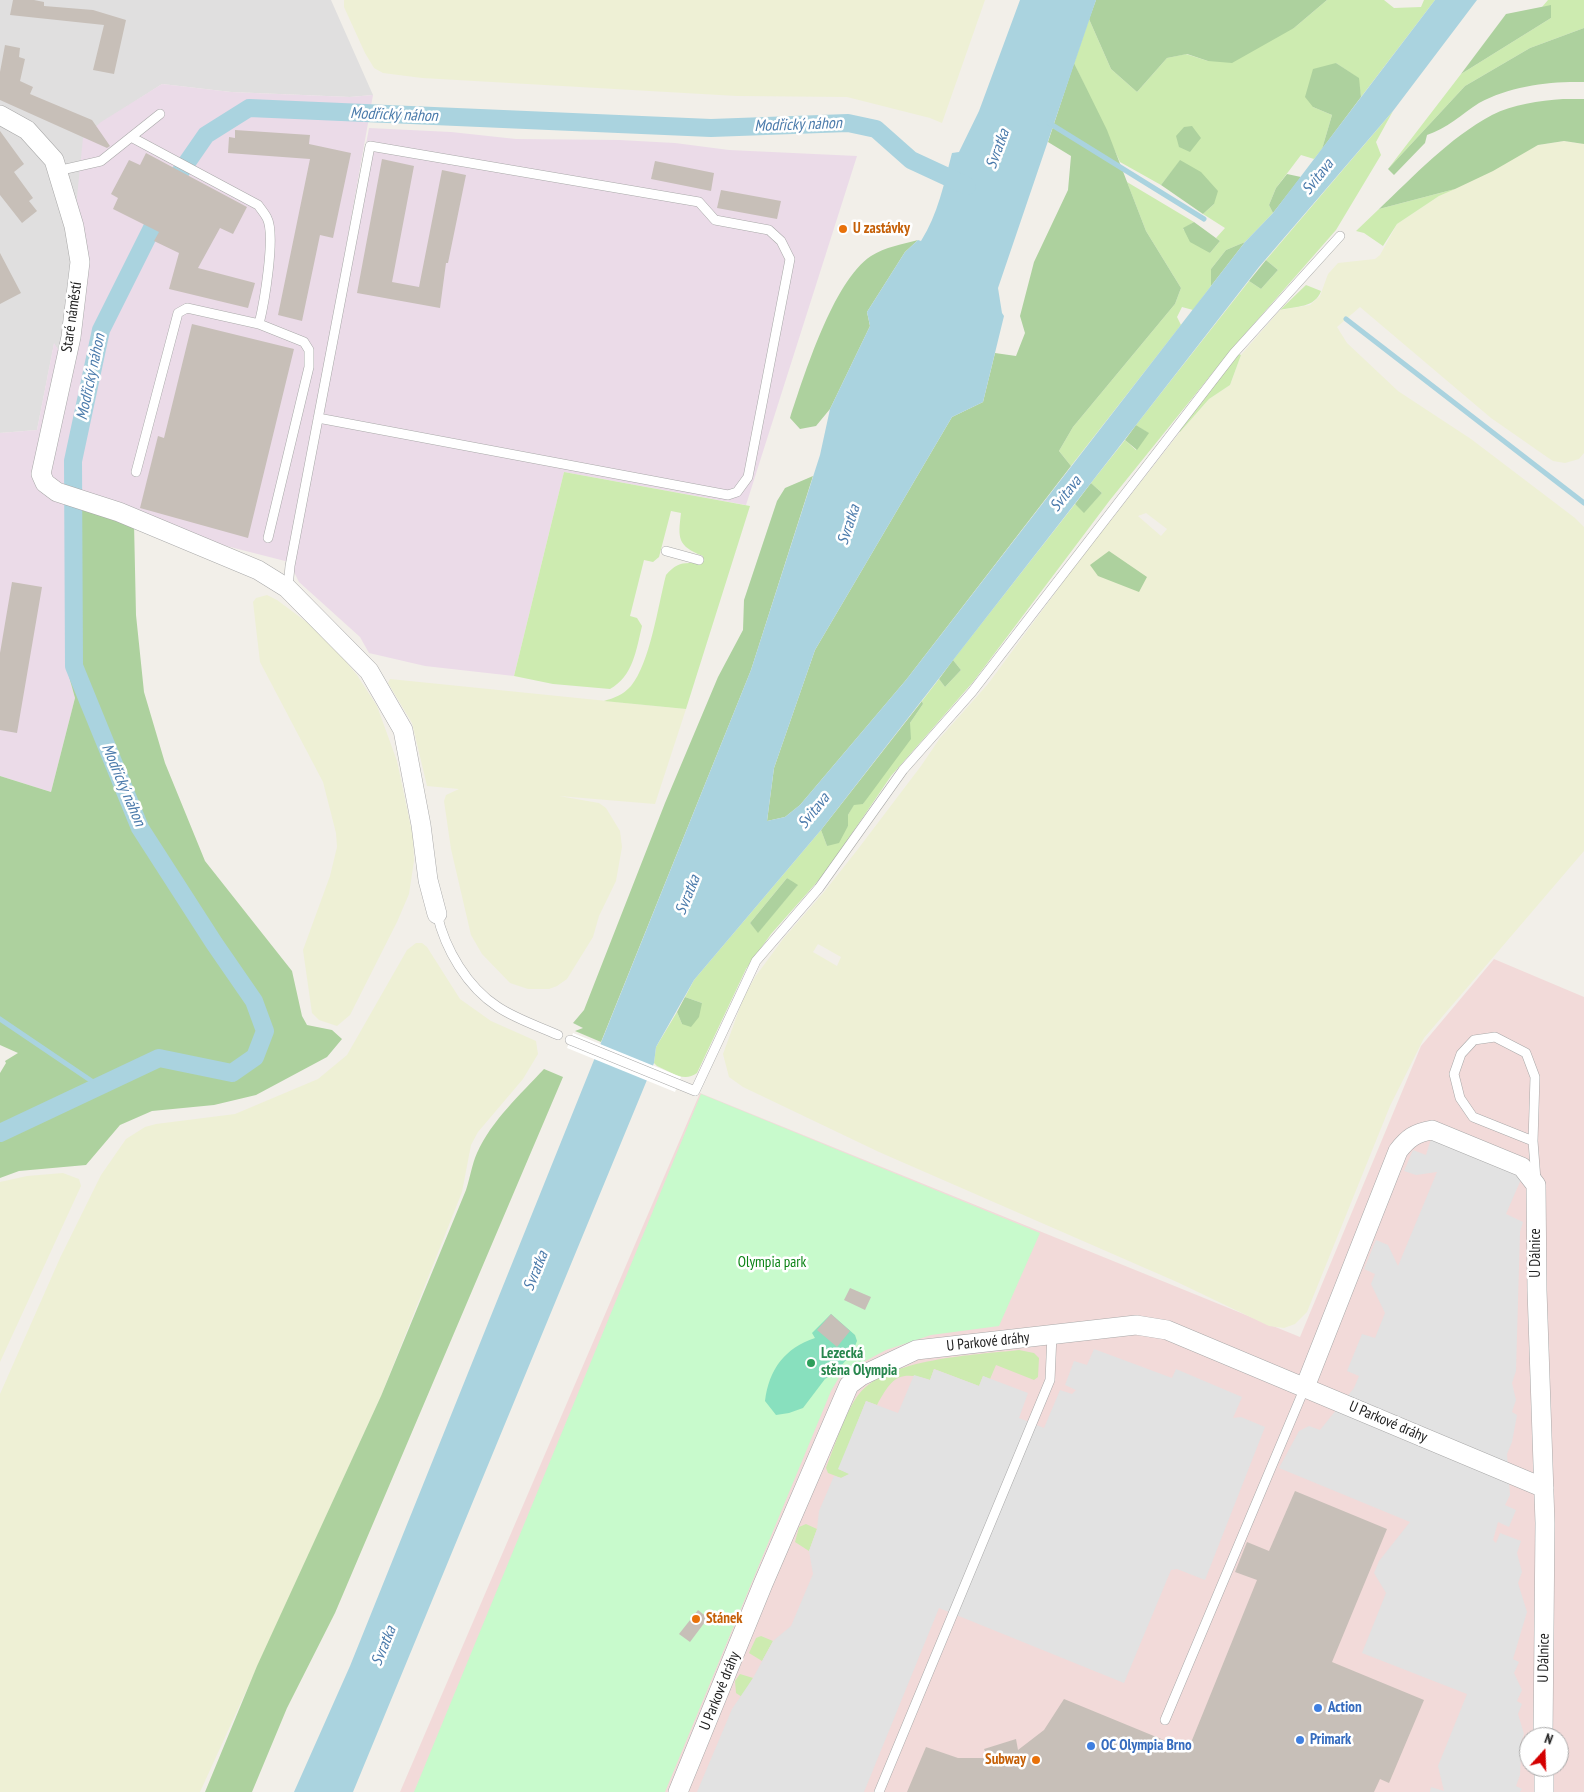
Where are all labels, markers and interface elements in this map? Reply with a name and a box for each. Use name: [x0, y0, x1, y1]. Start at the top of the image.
water label: Modřický náhon: [350, 104, 438, 126]
water label: Modřický náhon: [754, 114, 842, 136]
water label: Svratka: [982, 127, 1014, 171]
water label: Svitava: [1298, 155, 1338, 199]
place label: U zastávky: [853, 220, 910, 238]
marker: U zastávky: [837, 223, 849, 235]
street label: Staré náměstí: [58, 281, 86, 353]
water label: Modřický náhon: [73, 332, 109, 422]
water label: Svitava: [1046, 472, 1086, 516]
water label: Svratka: [834, 503, 864, 547]
water label: Modřický náhon: [97, 741, 149, 829]
water label: Svitava: [794, 789, 834, 833]
water label: Svratka: [671, 872, 705, 918]
street label: U Dálnice: [1527, 1228, 1545, 1278]
water label: Svratka: [519, 1248, 553, 1294]
park label: Olympia park: [738, 1254, 806, 1272]
street label: U Parkové dráhy: [946, 1329, 1030, 1355]
place label: Lezecká stěna Olympia: [821, 1345, 897, 1380]
marker: Lezecká stěna Olympia: [805, 1357, 817, 1369]
street label: U Parkové dráhy: [1346, 1397, 1430, 1447]
place label: Stánek: [706, 1610, 742, 1628]
marker: Stánek: [690, 1613, 702, 1625]
water label: Svratka: [367, 1623, 401, 1669]
street label: U Dálnice: [1535, 1633, 1553, 1683]
street label: U Parkové dráhy: [696, 1649, 744, 1733]
place label: Action: [1328, 1699, 1362, 1717]
marker: Action: [1312, 1702, 1324, 1714]
north arrow: [1519, 1727, 1569, 1777]
text: N: [1542, 1729, 1555, 1749]
place label: Primark: [1310, 1731, 1351, 1749]
marker: Primark: [1294, 1734, 1306, 1746]
place label: OC Olympia Brno: [1101, 1737, 1192, 1755]
marker: OC Olympia Brno: [1085, 1740, 1097, 1752]
place label: Subway: [985, 1751, 1026, 1769]
marker: Subway: [1030, 1754, 1042, 1766]

